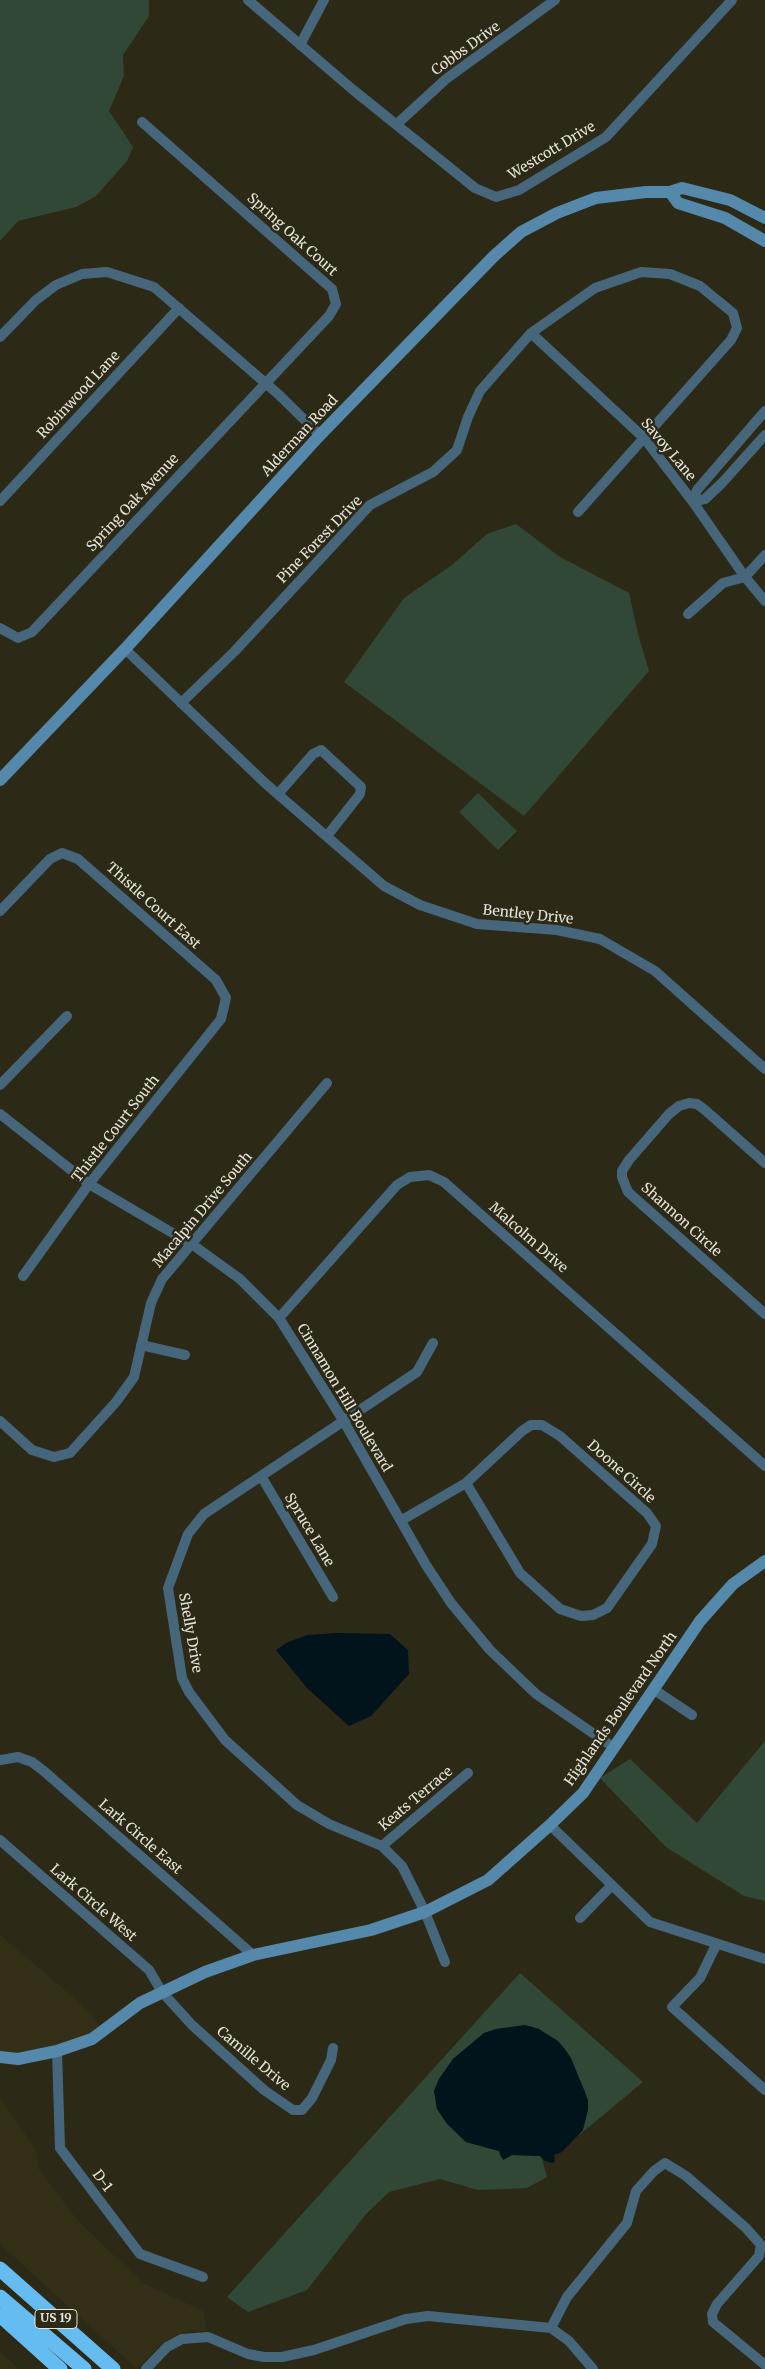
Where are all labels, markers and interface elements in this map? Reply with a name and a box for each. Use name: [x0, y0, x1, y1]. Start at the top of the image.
street label: Cobbs Drive: [429, 19, 503, 79]
street label: Westcott Drive: [505, 118, 599, 184]
street label: Spring Oak Court: [243, 190, 341, 280]
street label: Robinwood Lane: [34, 348, 124, 442]
street label: Alderman Road: [258, 392, 342, 480]
street label: Savoy Lane: [637, 415, 699, 485]
street label: Spring Oak Avenue: [83, 451, 183, 555]
street label: Pine Forest Drive: [274, 493, 366, 587]
street label: Thistle Court East: [102, 859, 204, 953]
street label: Bentley Drive: [482, 902, 574, 928]
street label: Thistle Court South: [69, 1072, 163, 1186]
street label: Macalpin Drive South: [150, 1149, 256, 1271]
street label: Shannon Circle: [637, 1180, 725, 1260]
street label: Malcolm Drive: [485, 1199, 571, 1277]
street label: Cinnamon Hill Boulevard: [293, 1321, 395, 1475]
street label: Doone Circle: [584, 1437, 658, 1507]
street label: Spruce Lane: [281, 1490, 337, 1570]
street label: Shelly Drive: [175, 1592, 205, 1674]
street label: Highlands Boulevard North: [561, 1629, 681, 1789]
street label: Keats Terrace: [376, 1763, 456, 1835]
street label: Lark Circle East: [95, 1796, 185, 1878]
street label: Lark Circle West: [46, 1861, 140, 1945]
street label: Camille Drive: [213, 2023, 293, 2095]
street label: D-1: [88, 2167, 116, 2195]
road number: US 19: [35, 2310, 77, 2328]

